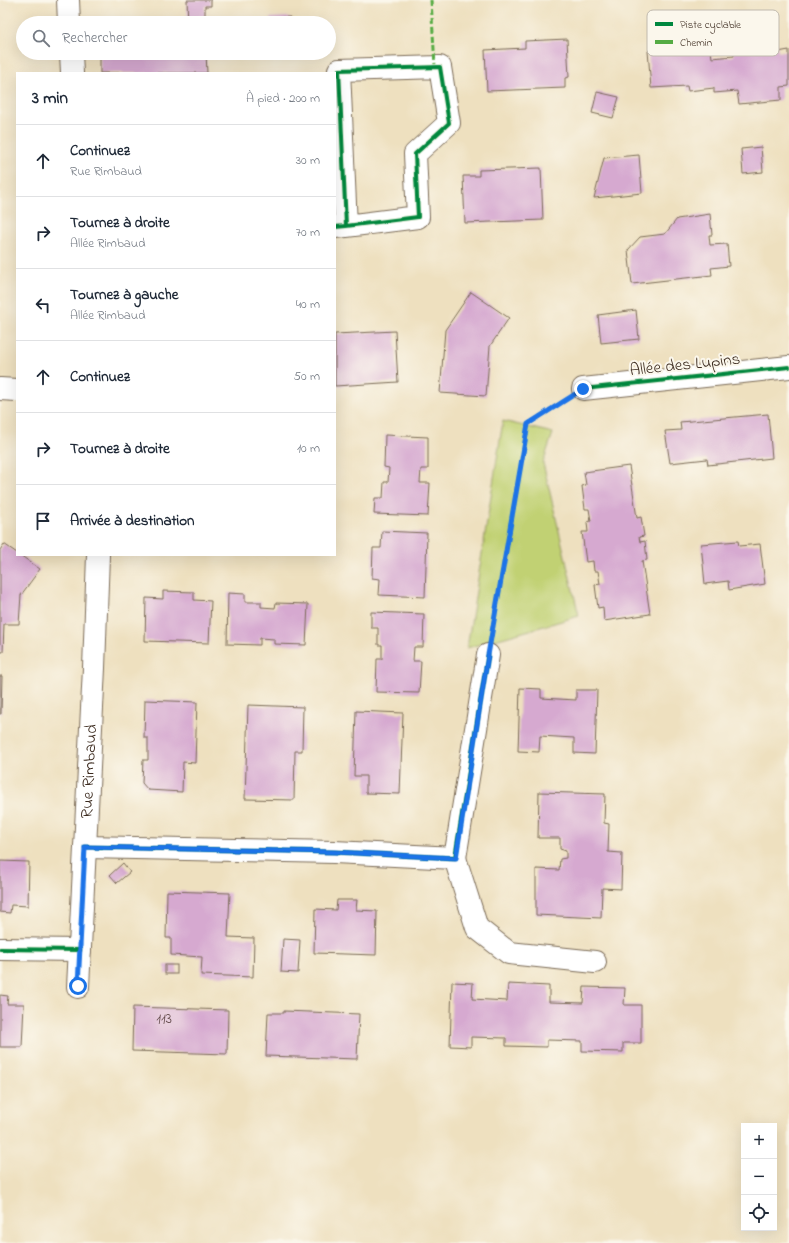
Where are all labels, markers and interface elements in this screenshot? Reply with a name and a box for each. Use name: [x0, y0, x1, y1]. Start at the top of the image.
legend: [647, 10, 779, 56]
search box: [16, 16, 336, 60]
text: Piste cyclable: [680, 17, 741, 34]
icon: search: [30, 27, 52, 49]
text: Rechercher: [62, 27, 127, 49]
text: Chemin: [680, 35, 712, 51]
text: 3 min: [32, 86, 68, 111]
text: À pied · 200 m: [246, 89, 320, 108]
text: Continuez: [70, 140, 130, 162]
icon: ahead: [32, 150, 54, 172]
text: 30 m: [296, 151, 320, 170]
text: Rue Rimbaud: [70, 162, 142, 181]
text: Tournez à droite: [70, 212, 170, 234]
icon: right: [32, 222, 54, 244]
text: 70 m: [296, 223, 320, 242]
text: Allée Rimbaud: [70, 234, 145, 253]
text: Tournez à gauche: [70, 284, 178, 306]
icon: left: [32, 294, 54, 316]
text: 40 m: [296, 295, 320, 314]
text: Allée Rimbaud: [70, 306, 145, 325]
street label: Allée des Lupins: [628, 347, 742, 383]
icon: ahead: [32, 366, 54, 388]
text: Continuez: [70, 366, 130, 388]
text: 50 m: [294, 367, 320, 386]
route end: [574, 380, 592, 398]
icon: right: [32, 438, 54, 460]
text: Tournez à droite: [70, 438, 170, 460]
text: 10 m: [297, 439, 320, 458]
icon: arrive: [32, 510, 54, 532]
text: Arrivée à destination: [70, 510, 195, 532]
street label: Rue Rimbaud: [74, 723, 104, 819]
route start: [69, 977, 87, 995]
house number: 113: [156, 1008, 172, 1030]
map controls: [741, 1123, 777, 1231]
button: +: [741, 1123, 777, 1159]
button: −: [741, 1159, 777, 1195]
button: locate: [741, 1195, 777, 1231]

